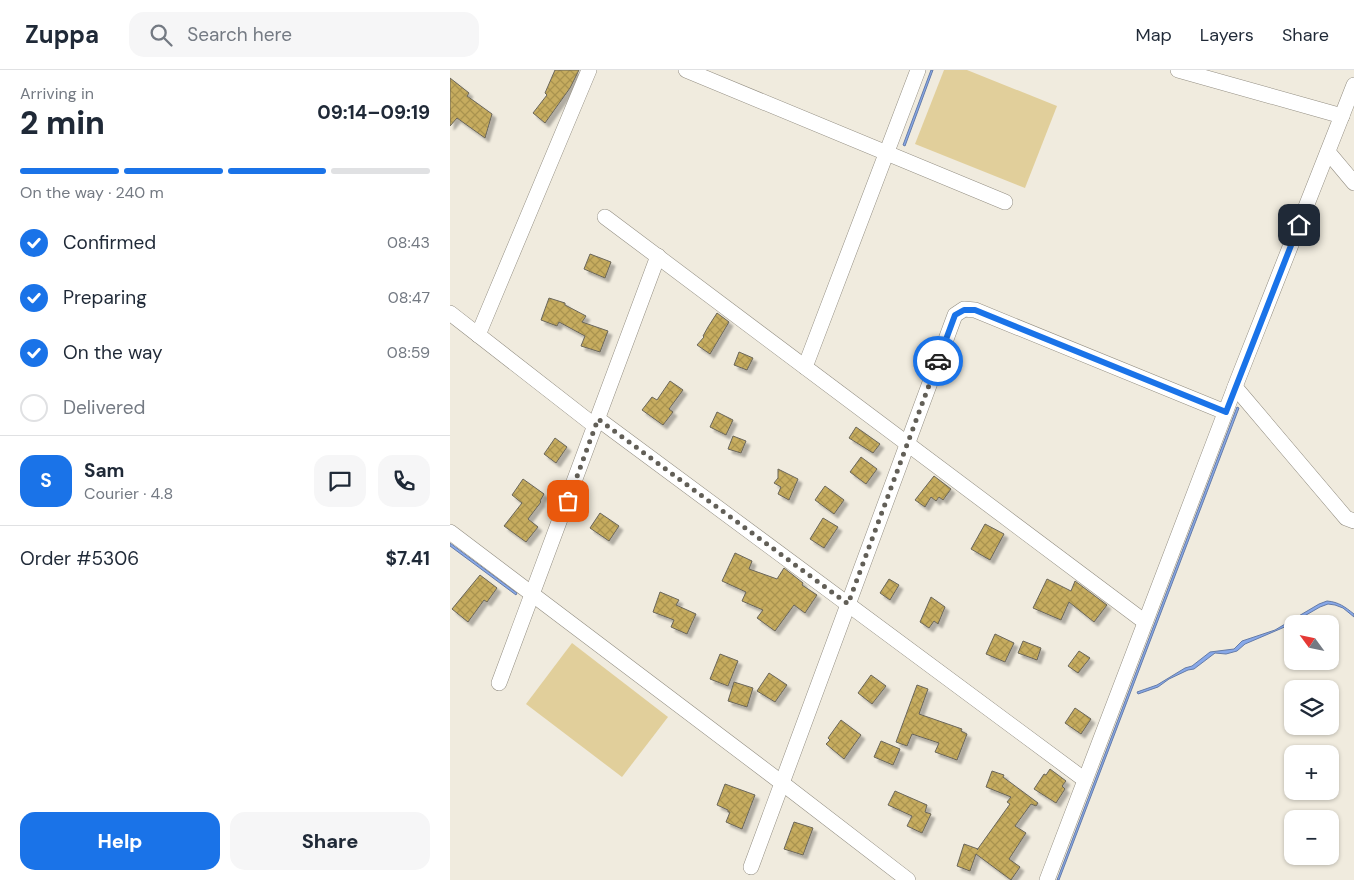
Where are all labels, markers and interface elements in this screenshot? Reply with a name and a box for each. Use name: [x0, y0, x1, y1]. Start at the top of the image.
search box: [129, 12, 479, 57]
text: Zuppa: [25, 19, 99, 50]
icon: search: [147, 21, 175, 49]
text: Search here: [187, 22, 292, 47]
text: Map: [1136, 23, 1172, 47]
text: Layers: [1200, 23, 1254, 47]
text: Share: [1282, 23, 1329, 47]
text: Arriving in: [20, 83, 94, 104]
text: 09:14–09:19: [317, 100, 430, 125]
text: 2 min: [20, 102, 105, 144]
text: On the way · 240 m: [20, 182, 164, 203]
pin: [1278, 204, 1320, 246]
icon: home: [1285, 211, 1313, 239]
icon: check: [20, 229, 48, 257]
text: Confirmed: [63, 230, 156, 255]
text: 08:43: [387, 232, 430, 253]
icon: check: [20, 284, 48, 312]
text: Preparing: [63, 285, 147, 310]
text: 08:47: [388, 287, 430, 308]
courier: [913, 336, 963, 386]
icon: check: [20, 339, 48, 367]
text: On the way: [63, 340, 163, 365]
text: 08:59: [387, 342, 430, 363]
icon: car: [924, 347, 952, 375]
text: Delivered: [63, 395, 145, 420]
button: chat: [314, 455, 366, 507]
button: phone: [378, 455, 430, 507]
text: Sam: [84, 458, 125, 483]
text: S: [40, 468, 52, 493]
pin: [547, 480, 589, 522]
text: Courier · 4.8: [84, 483, 173, 504]
icon: bag: [554, 487, 582, 515]
text: Order #5306: [20, 546, 139, 571]
text: $7.41: [385, 546, 430, 571]
north arrow: [1284, 615, 1339, 670]
map controls: [1284, 615, 1339, 865]
button: layers: [1284, 680, 1339, 735]
button: +: [1284, 745, 1339, 800]
button: −: [1284, 810, 1339, 865]
button: Help: [20, 812, 220, 870]
button: Share: [230, 812, 430, 870]

